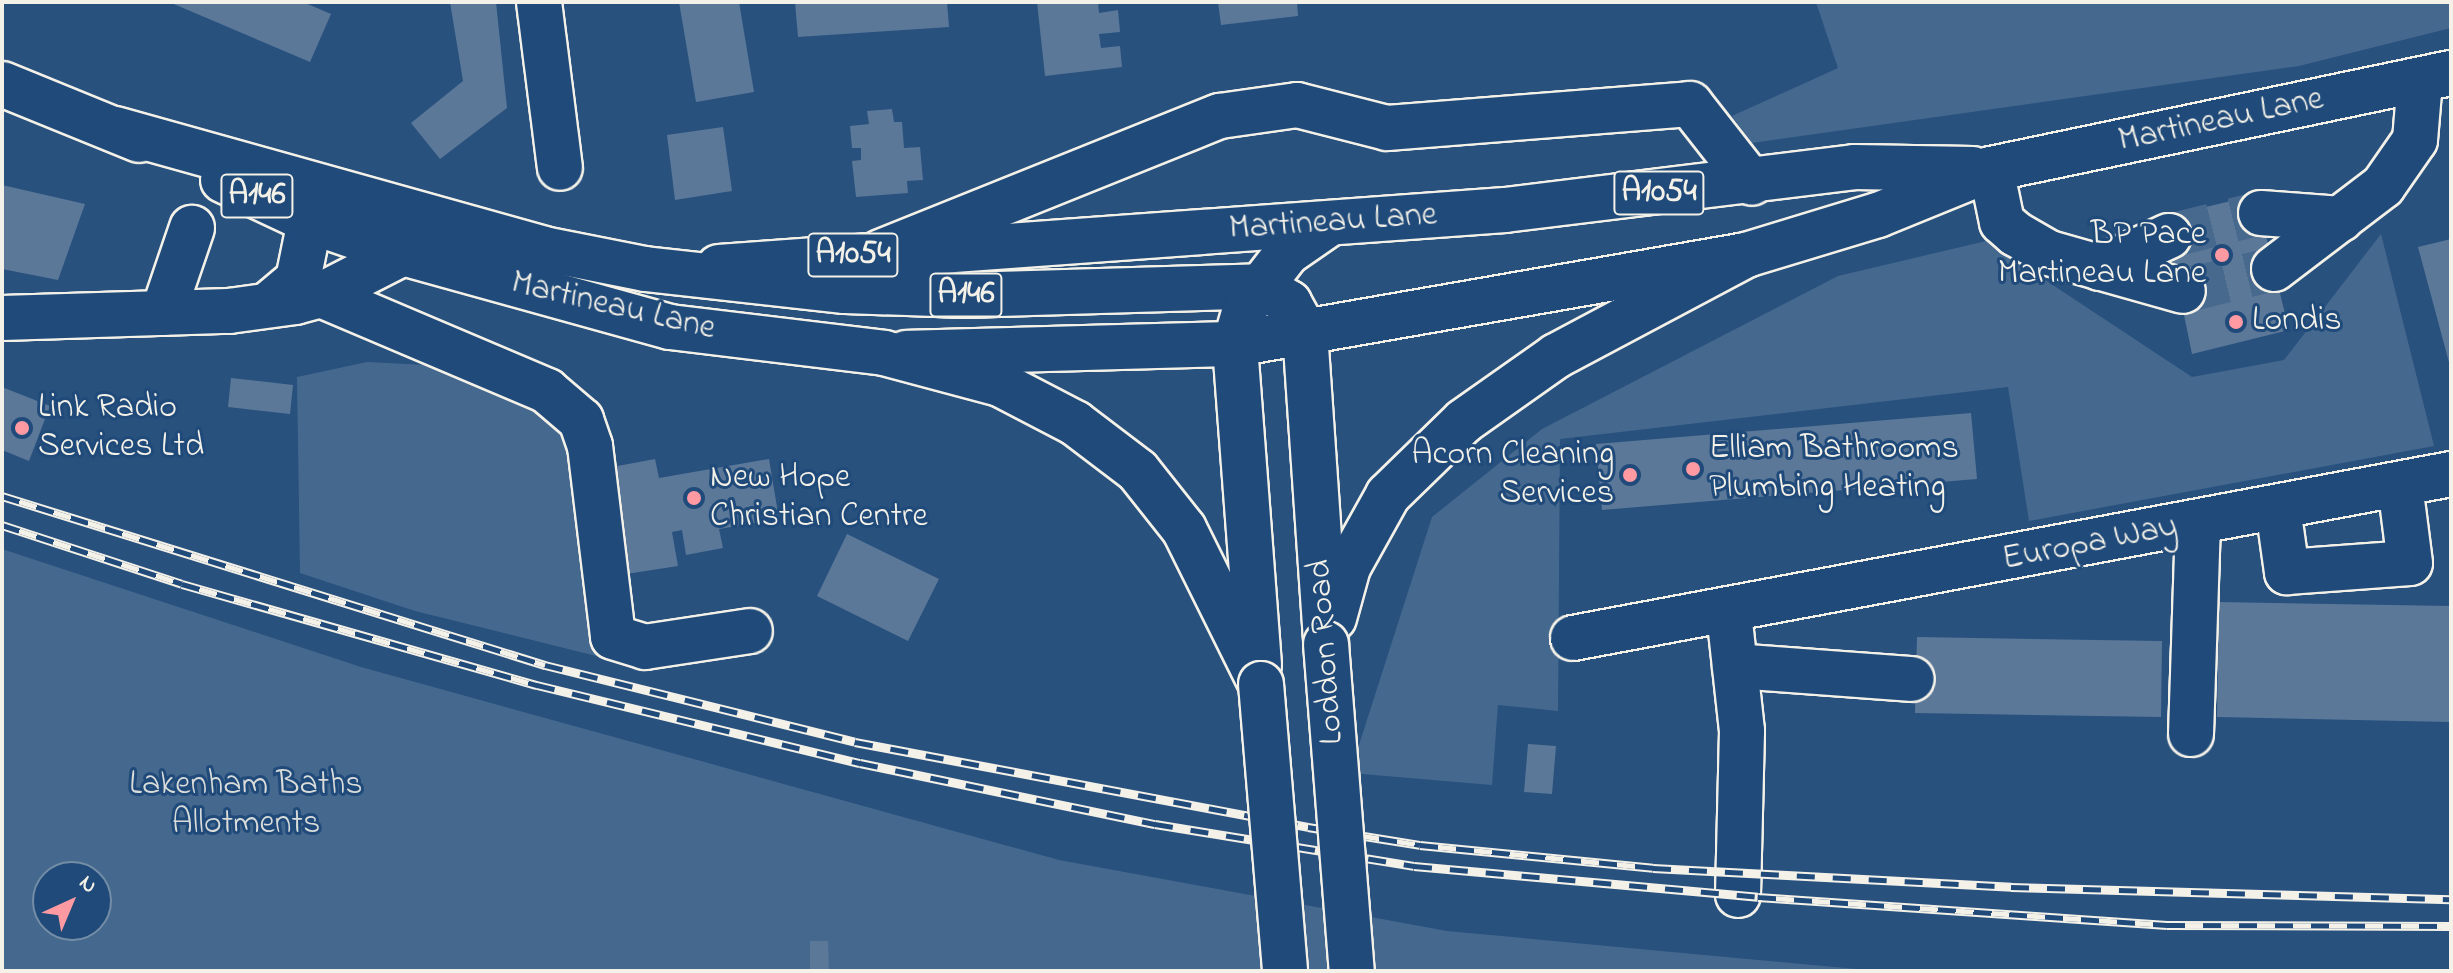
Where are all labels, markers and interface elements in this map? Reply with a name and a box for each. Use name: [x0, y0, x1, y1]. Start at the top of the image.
street label: Martineau Lane: [2115, 79, 2327, 163]
road number: A1054: [1613, 165, 1705, 221]
road number: A146: [219, 168, 295, 224]
street label: Martineau Lane: [1228, 195, 1438, 251]
place label: BP Pace Martineau Lane: [1998, 215, 2206, 294]
road number: A1054: [807, 227, 899, 283]
marker: BP Pace Martineau Lane: [2213, 246, 2231, 264]
street label: Martineau Lane: [507, 264, 719, 350]
road number: A146: [928, 267, 1004, 323]
place label: Londis: [2252, 302, 2342, 342]
marker: Londis: [2227, 313, 2245, 331]
place label: Link Radio Services Ltd: [38, 388, 204, 468]
marker: Link Radio Services Ltd: [13, 419, 31, 437]
place label: Elliam Bathrooms Plumbing Heating: [1709, 429, 1959, 508]
place label: Acorn Cleaning Services: [1412, 435, 1614, 514]
place label: New Hope Christian Centre: [710, 458, 928, 538]
marker: Elliam Bathrooms Plumbing Heating: [1684, 460, 1702, 478]
marker: Acorn Cleaning Services: [1621, 466, 1639, 484]
marker: New Hope Christian Centre: [685, 489, 703, 507]
street label: Europa Way: [1999, 507, 2181, 581]
street label: Loddon Road: [1300, 558, 1354, 746]
park label: Lakenham Baths Allotments: [129, 765, 363, 844]
north arrow: [32, 861, 112, 941]
text: N: [71, 868, 104, 902]

